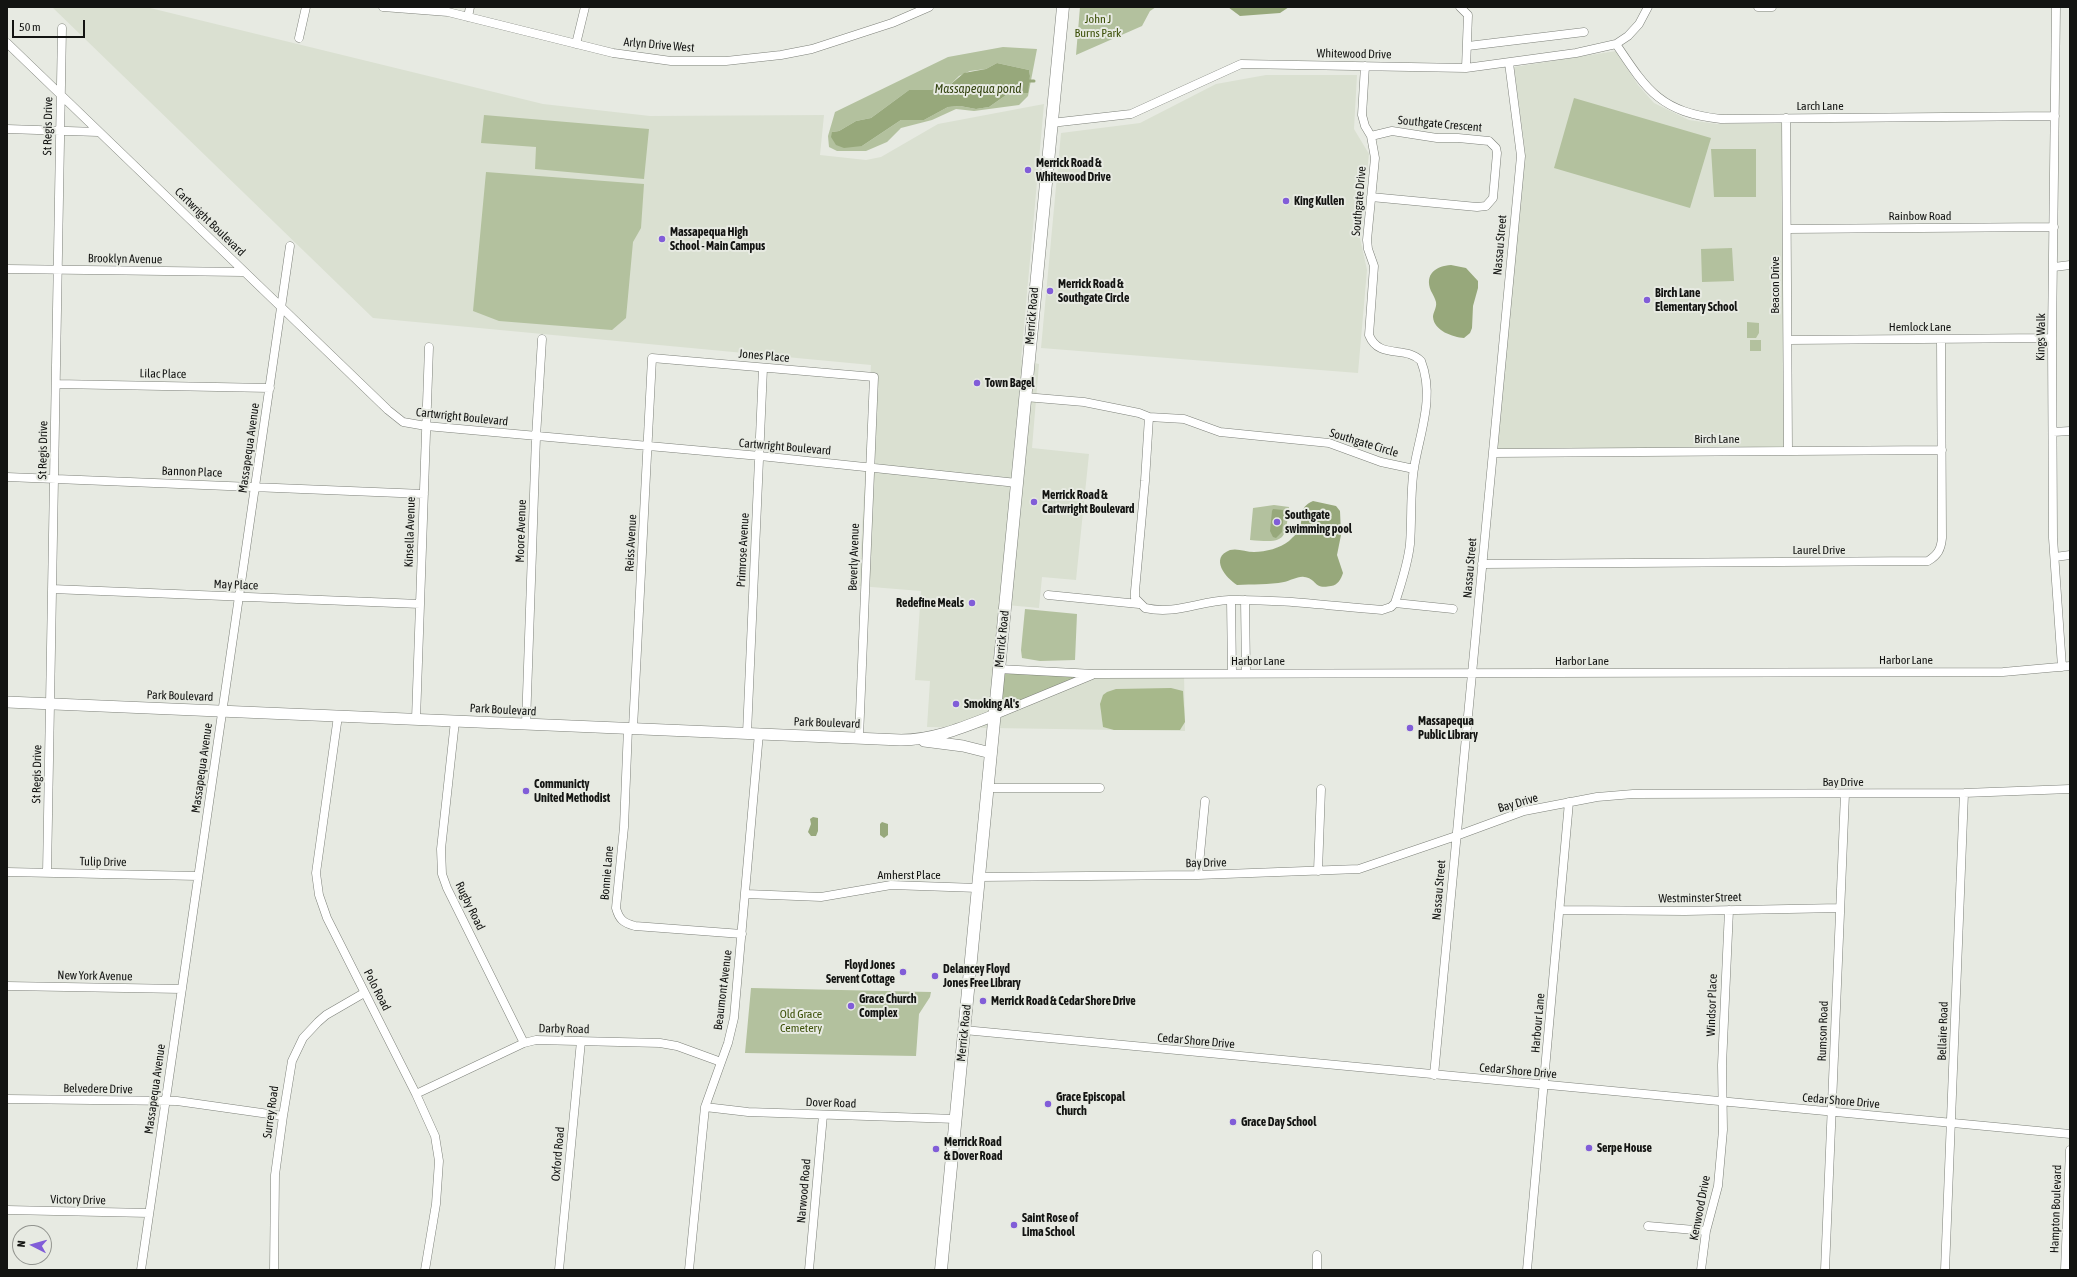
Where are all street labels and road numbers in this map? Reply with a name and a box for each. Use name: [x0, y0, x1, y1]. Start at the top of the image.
street label: Arlyn Drive West: [623, 35, 695, 55]
street label: Whitewood Drive: [1316, 46, 1392, 62]
street label: St Regis Drive: [40, 97, 56, 155]
street label: Larch Lane: [1796, 99, 1844, 113]
street label: Southgate Crescent: [1397, 113, 1483, 135]
street label: Southgate Drive: [1349, 166, 1369, 236]
street label: Cartwright Boulevard: [172, 185, 248, 259]
street label: Rainbow Road: [1888, 209, 1952, 223]
street label: Nassau Street: [1490, 214, 1510, 276]
street label: Brooklyn Avenue: [88, 251, 162, 267]
street label: Beacon Drive: [1768, 256, 1782, 314]
street label: Merrick Road: [1022, 287, 1042, 345]
street label: Kings Walk: [2033, 313, 2049, 361]
street label: Hemlock Lane: [1889, 320, 1951, 334]
street label: Jones Place: [738, 347, 790, 365]
street label: Lilac Place: [139, 366, 187, 382]
street label: Massapequa Avenue: [236, 402, 262, 494]
street label: Cartwright Boulevard: [415, 405, 509, 429]
street label: St Regis Drive: [35, 421, 51, 479]
street label: Southgate Circle: [1328, 426, 1400, 460]
street label: Birch Lane: [1694, 432, 1740, 446]
street label: Cartwright Boulevard: [738, 436, 832, 458]
street label: Bannon Place: [161, 464, 223, 480]
street label: Kinsella Avenue: [402, 496, 418, 568]
street label: Moore Avenue: [513, 499, 529, 563]
street label: Primrose Avenue: [734, 512, 752, 588]
street label: Reiss Avenue: [622, 514, 640, 572]
street label: Beverly Avenue: [846, 523, 862, 591]
street label: Nassau Street: [1460, 537, 1480, 599]
street label: Laurel Drive: [1792, 543, 1846, 557]
street label: May Place: [213, 577, 259, 593]
street label: Merrick Road: [992, 610, 1012, 668]
street label: Harbor Lane: [1879, 653, 1933, 667]
street label: Harbor Lane: [1231, 654, 1285, 668]
street label: Harbor Lane: [1555, 654, 1609, 668]
street label: Park Boulevard: [146, 688, 214, 704]
street label: Park Boulevard: [469, 701, 537, 719]
street label: Park Boulevard: [793, 715, 861, 731]
street label: Massapequa Avenue: [189, 722, 215, 814]
street label: St Regis Drive: [29, 745, 45, 803]
street label: Bay Drive: [1822, 775, 1864, 789]
street label: Bay Drive: [1496, 790, 1540, 816]
street label: Bonnie Lane: [597, 845, 617, 901]
street label: Tulip Drive: [79, 854, 127, 870]
street label: Bay Drive: [1185, 855, 1227, 871]
street label: Nassau Street: [1429, 859, 1449, 921]
street label: Amherst Place: [877, 868, 941, 882]
street label: Rugby Road: [452, 879, 488, 933]
street label: Westminster Street: [1658, 890, 1742, 906]
street label: Beaumont Avenue: [711, 949, 735, 1031]
street label: Polo Road: [360, 967, 394, 1013]
street label: New York Avenue: [57, 968, 133, 984]
street label: Windsor Place: [1704, 973, 1720, 1037]
street label: Harbour Lane: [1528, 993, 1548, 1053]
street label: Rumson Road: [1815, 1000, 1831, 1062]
street label: Bellaire Road: [1935, 1001, 1951, 1061]
street label: Merrick Road: [954, 1004, 974, 1062]
street label: Darby Road: [538, 1021, 590, 1037]
street label: Cedar Shore Drive: [1157, 1030, 1235, 1052]
street label: Massapequa Avenue: [142, 1043, 168, 1135]
street label: Cedar Shore Drive: [1479, 1060, 1557, 1082]
street label: Belvedere Drive: [63, 1081, 133, 1097]
street label: Surrey Road: [260, 1085, 282, 1139]
street label: Cedar Shore Drive: [1802, 1090, 1880, 1112]
street label: Dover Road: [805, 1095, 857, 1111]
street label: Oxford Road: [548, 1126, 568, 1182]
street label: Narwood Road: [794, 1158, 814, 1224]
street label: Hampton Boulevard: [2047, 1165, 2065, 1253]
street label: Kenwood Drive: [1687, 1174, 1713, 1242]
street label: Victory Drive: [50, 1192, 106, 1208]

